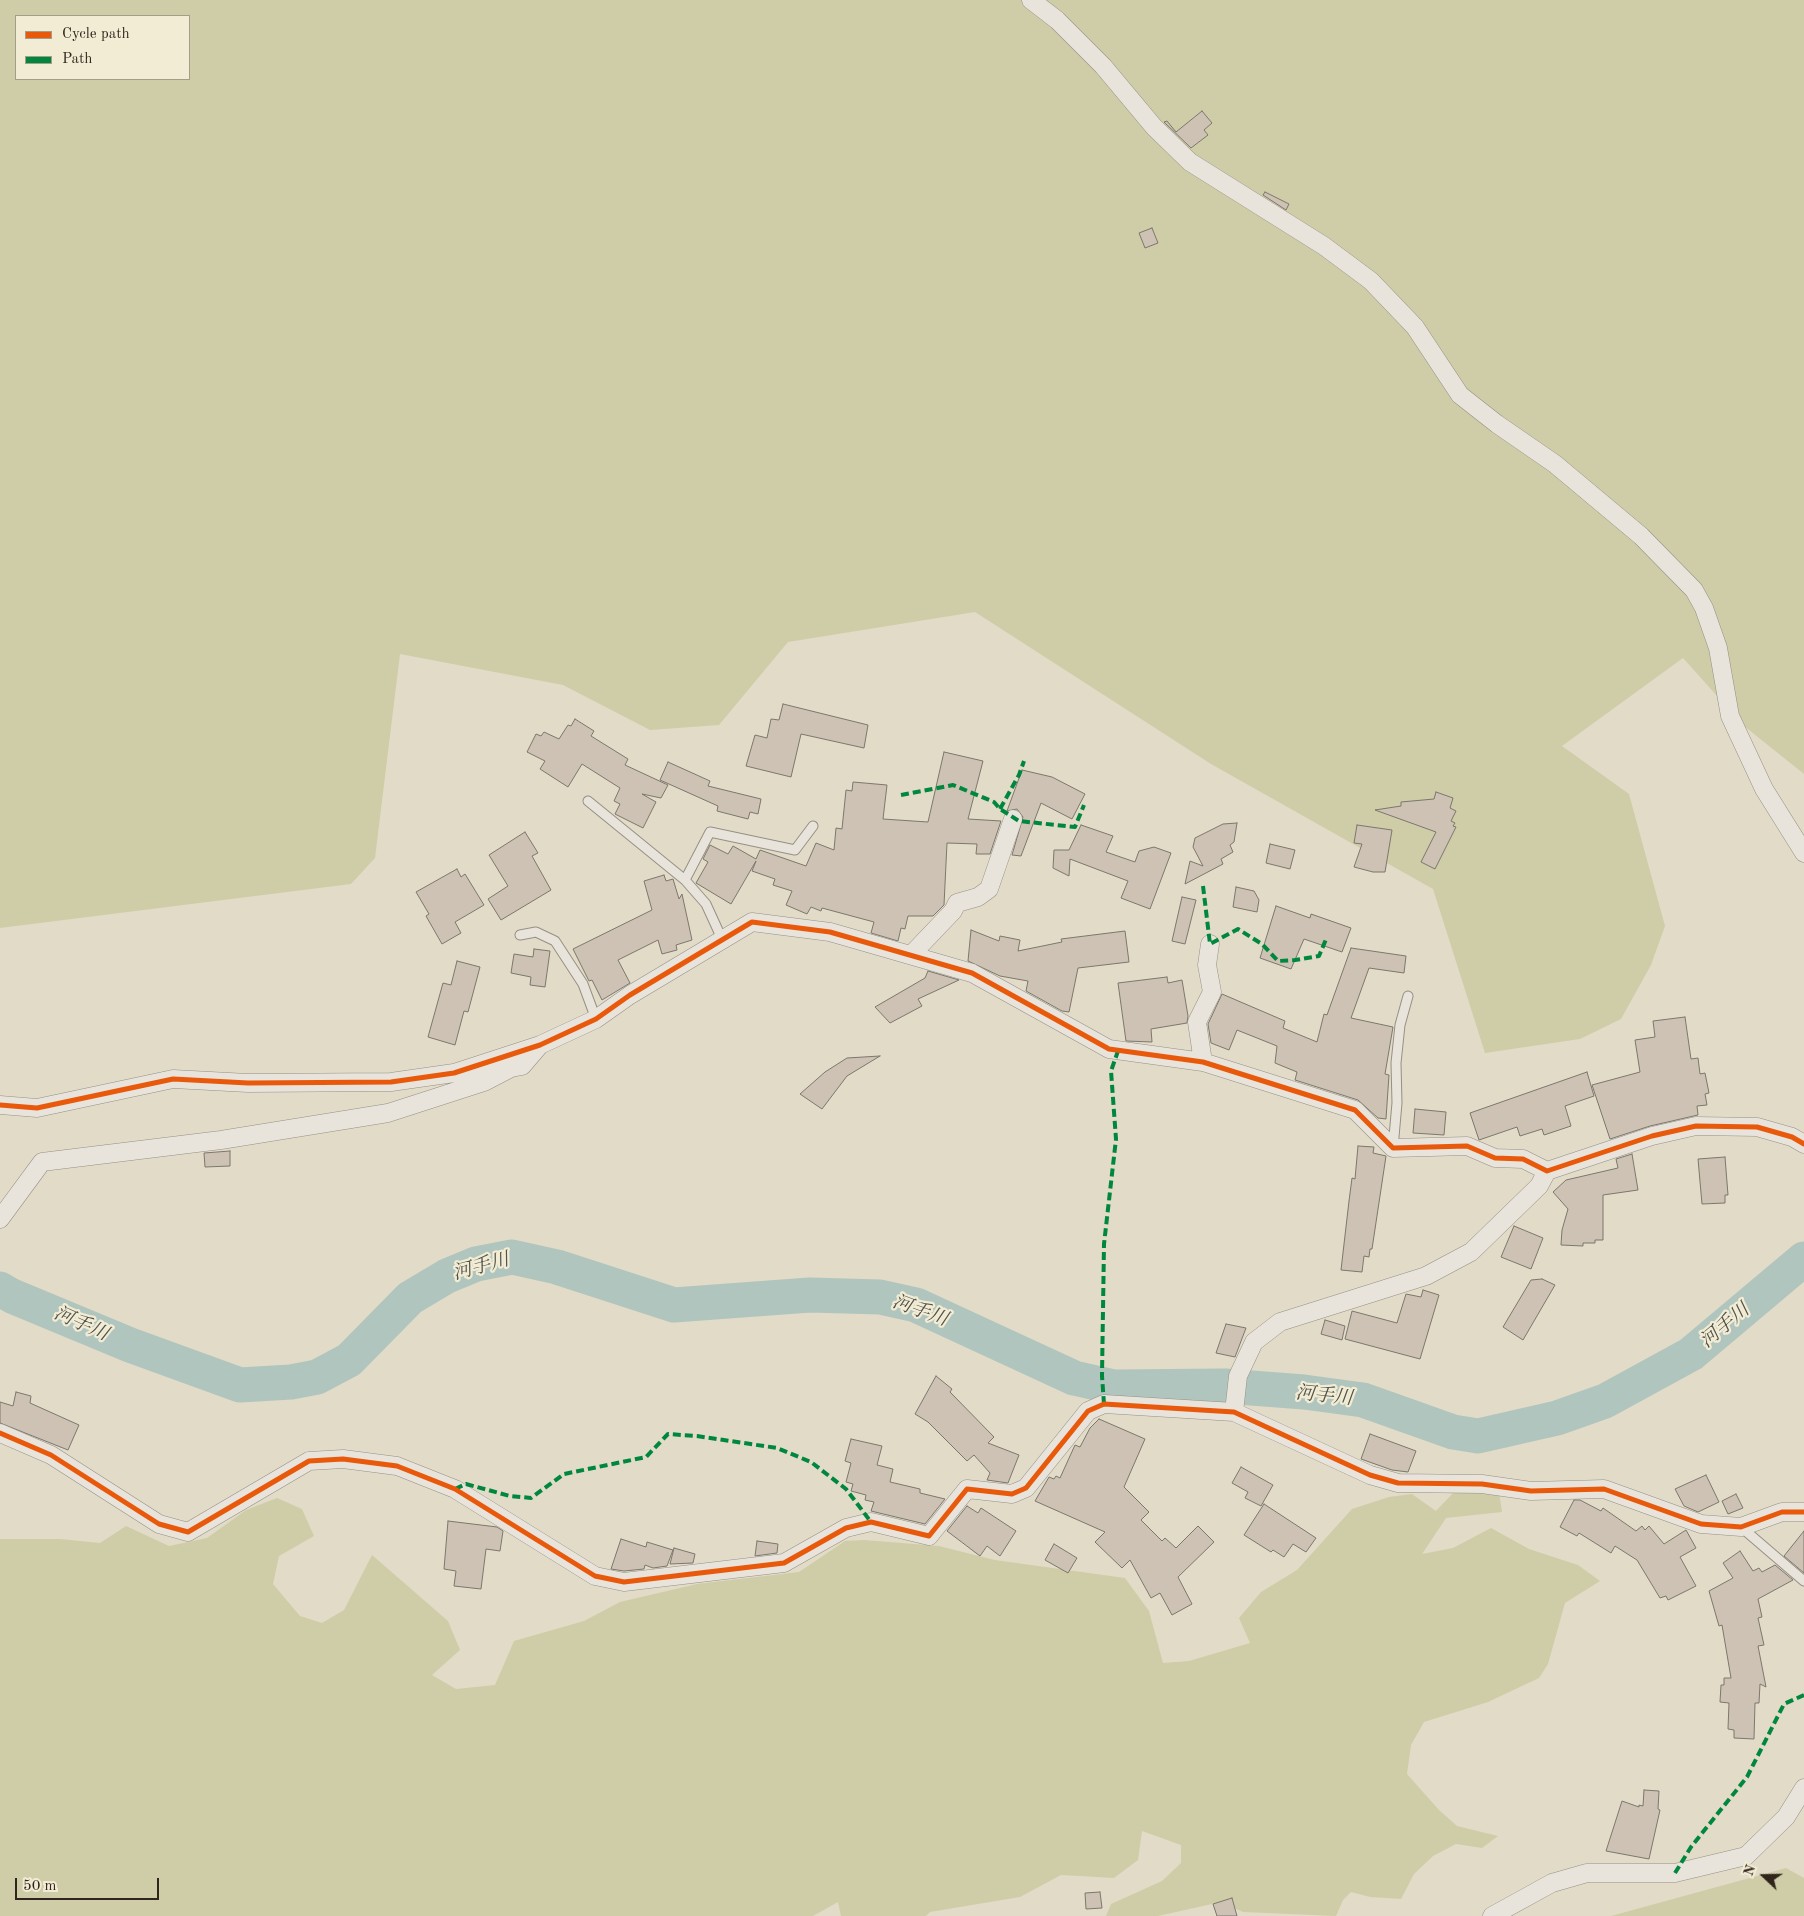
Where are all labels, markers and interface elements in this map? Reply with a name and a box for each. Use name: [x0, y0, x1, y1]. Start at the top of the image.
legend: [15, 15, 190, 80]
text: Cycle path: [62, 27, 130, 42]
text: Path: [62, 52, 92, 67]
water label: 河手川: [451, 1249, 511, 1285]
water label: 河手川: [889, 1291, 951, 1331]
water label: 河手川: [1696, 1299, 1754, 1353]
water label: 河手川: [50, 1302, 112, 1346]
water label: 河手川: [1294, 1382, 1354, 1410]
north arrow: [1739, 1851, 1789, 1901]
text: N: [1742, 1863, 1758, 1878]
scale bar: [18, 1868, 161, 1900]
text: 50 m: [23, 1879, 57, 1894]

